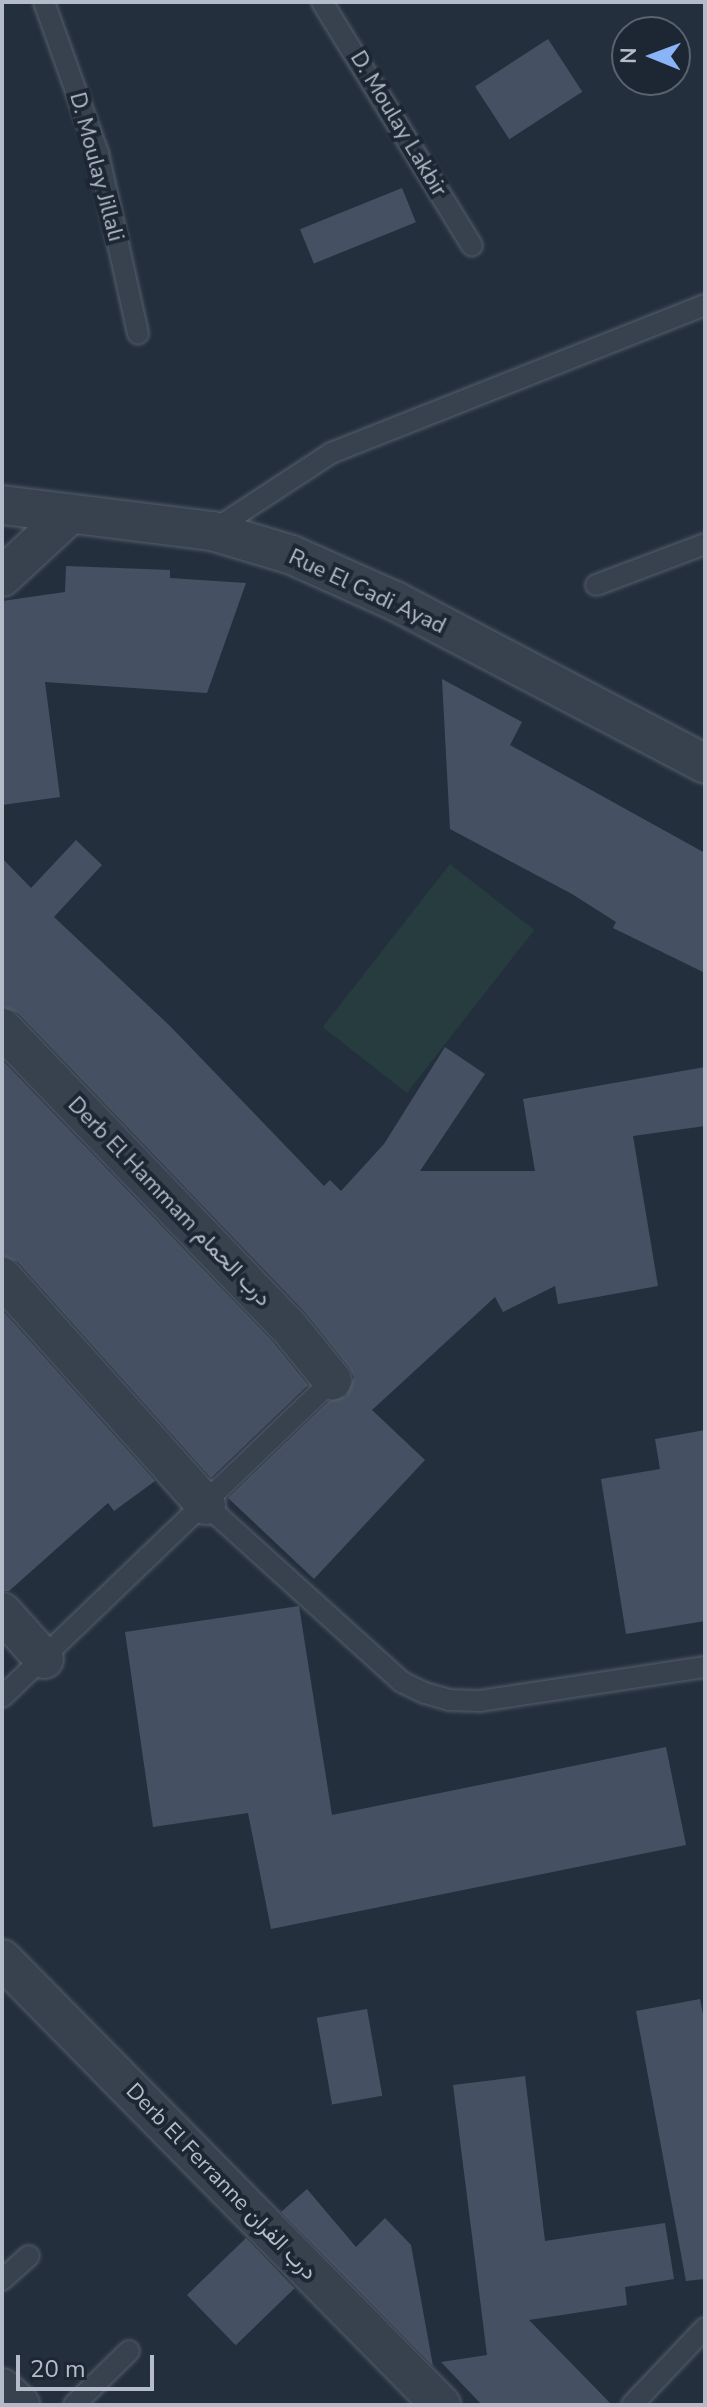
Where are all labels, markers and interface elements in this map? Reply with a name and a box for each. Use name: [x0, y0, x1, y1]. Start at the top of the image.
north arrow: [611, 16, 691, 96]
street label: D. Moulay Lakbir: [344, 46, 452, 202]
text: N: [614, 47, 644, 64]
street label: D. Moulay Jillali: [63, 90, 129, 244]
street label: Rue El Cadi Ayad: [284, 544, 450, 640]
street label: Derb El Hammam درب الحمام: [62, 1092, 276, 1312]
street label: Derb El Ferranne درب الفران: [120, 2078, 322, 2286]
scale bar: [20, 2339, 158, 2389]
text: 20 m: [30, 2353, 86, 2385]

